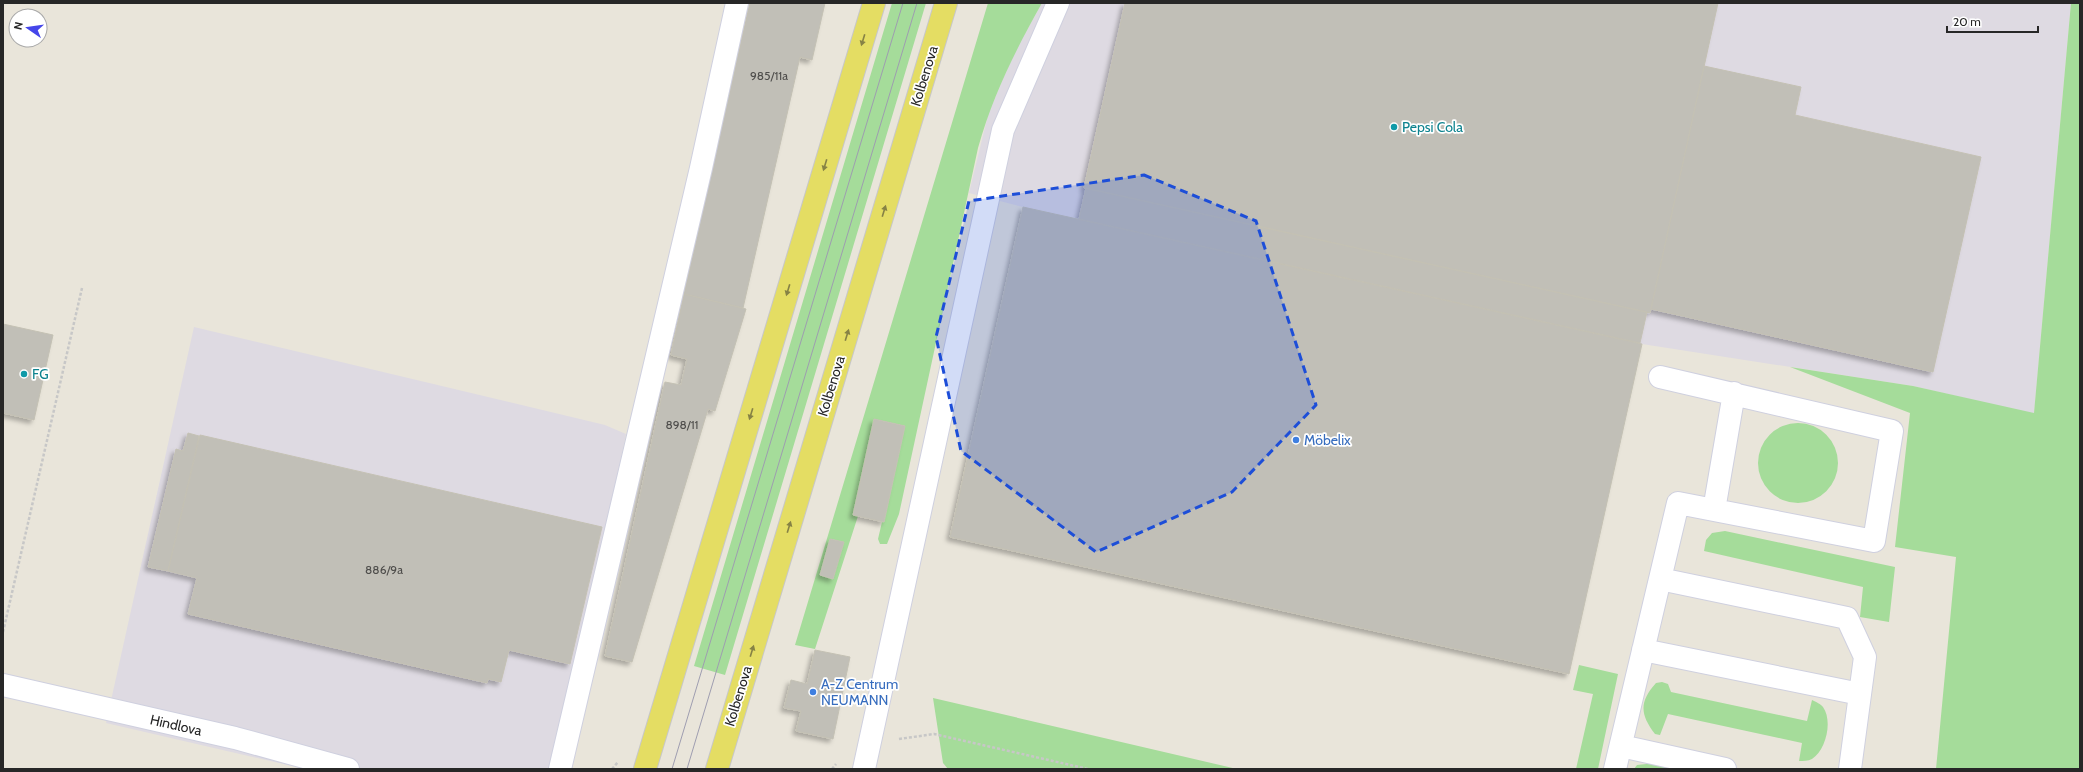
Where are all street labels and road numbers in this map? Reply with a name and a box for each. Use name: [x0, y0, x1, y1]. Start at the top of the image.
street label: Kolbenova: [906, 43, 942, 108]
street label: Kolbenova: [813, 353, 849, 418]
street label: Kolbenova: [720, 663, 756, 728]
street label: Hindlova: [148, 710, 204, 740]

